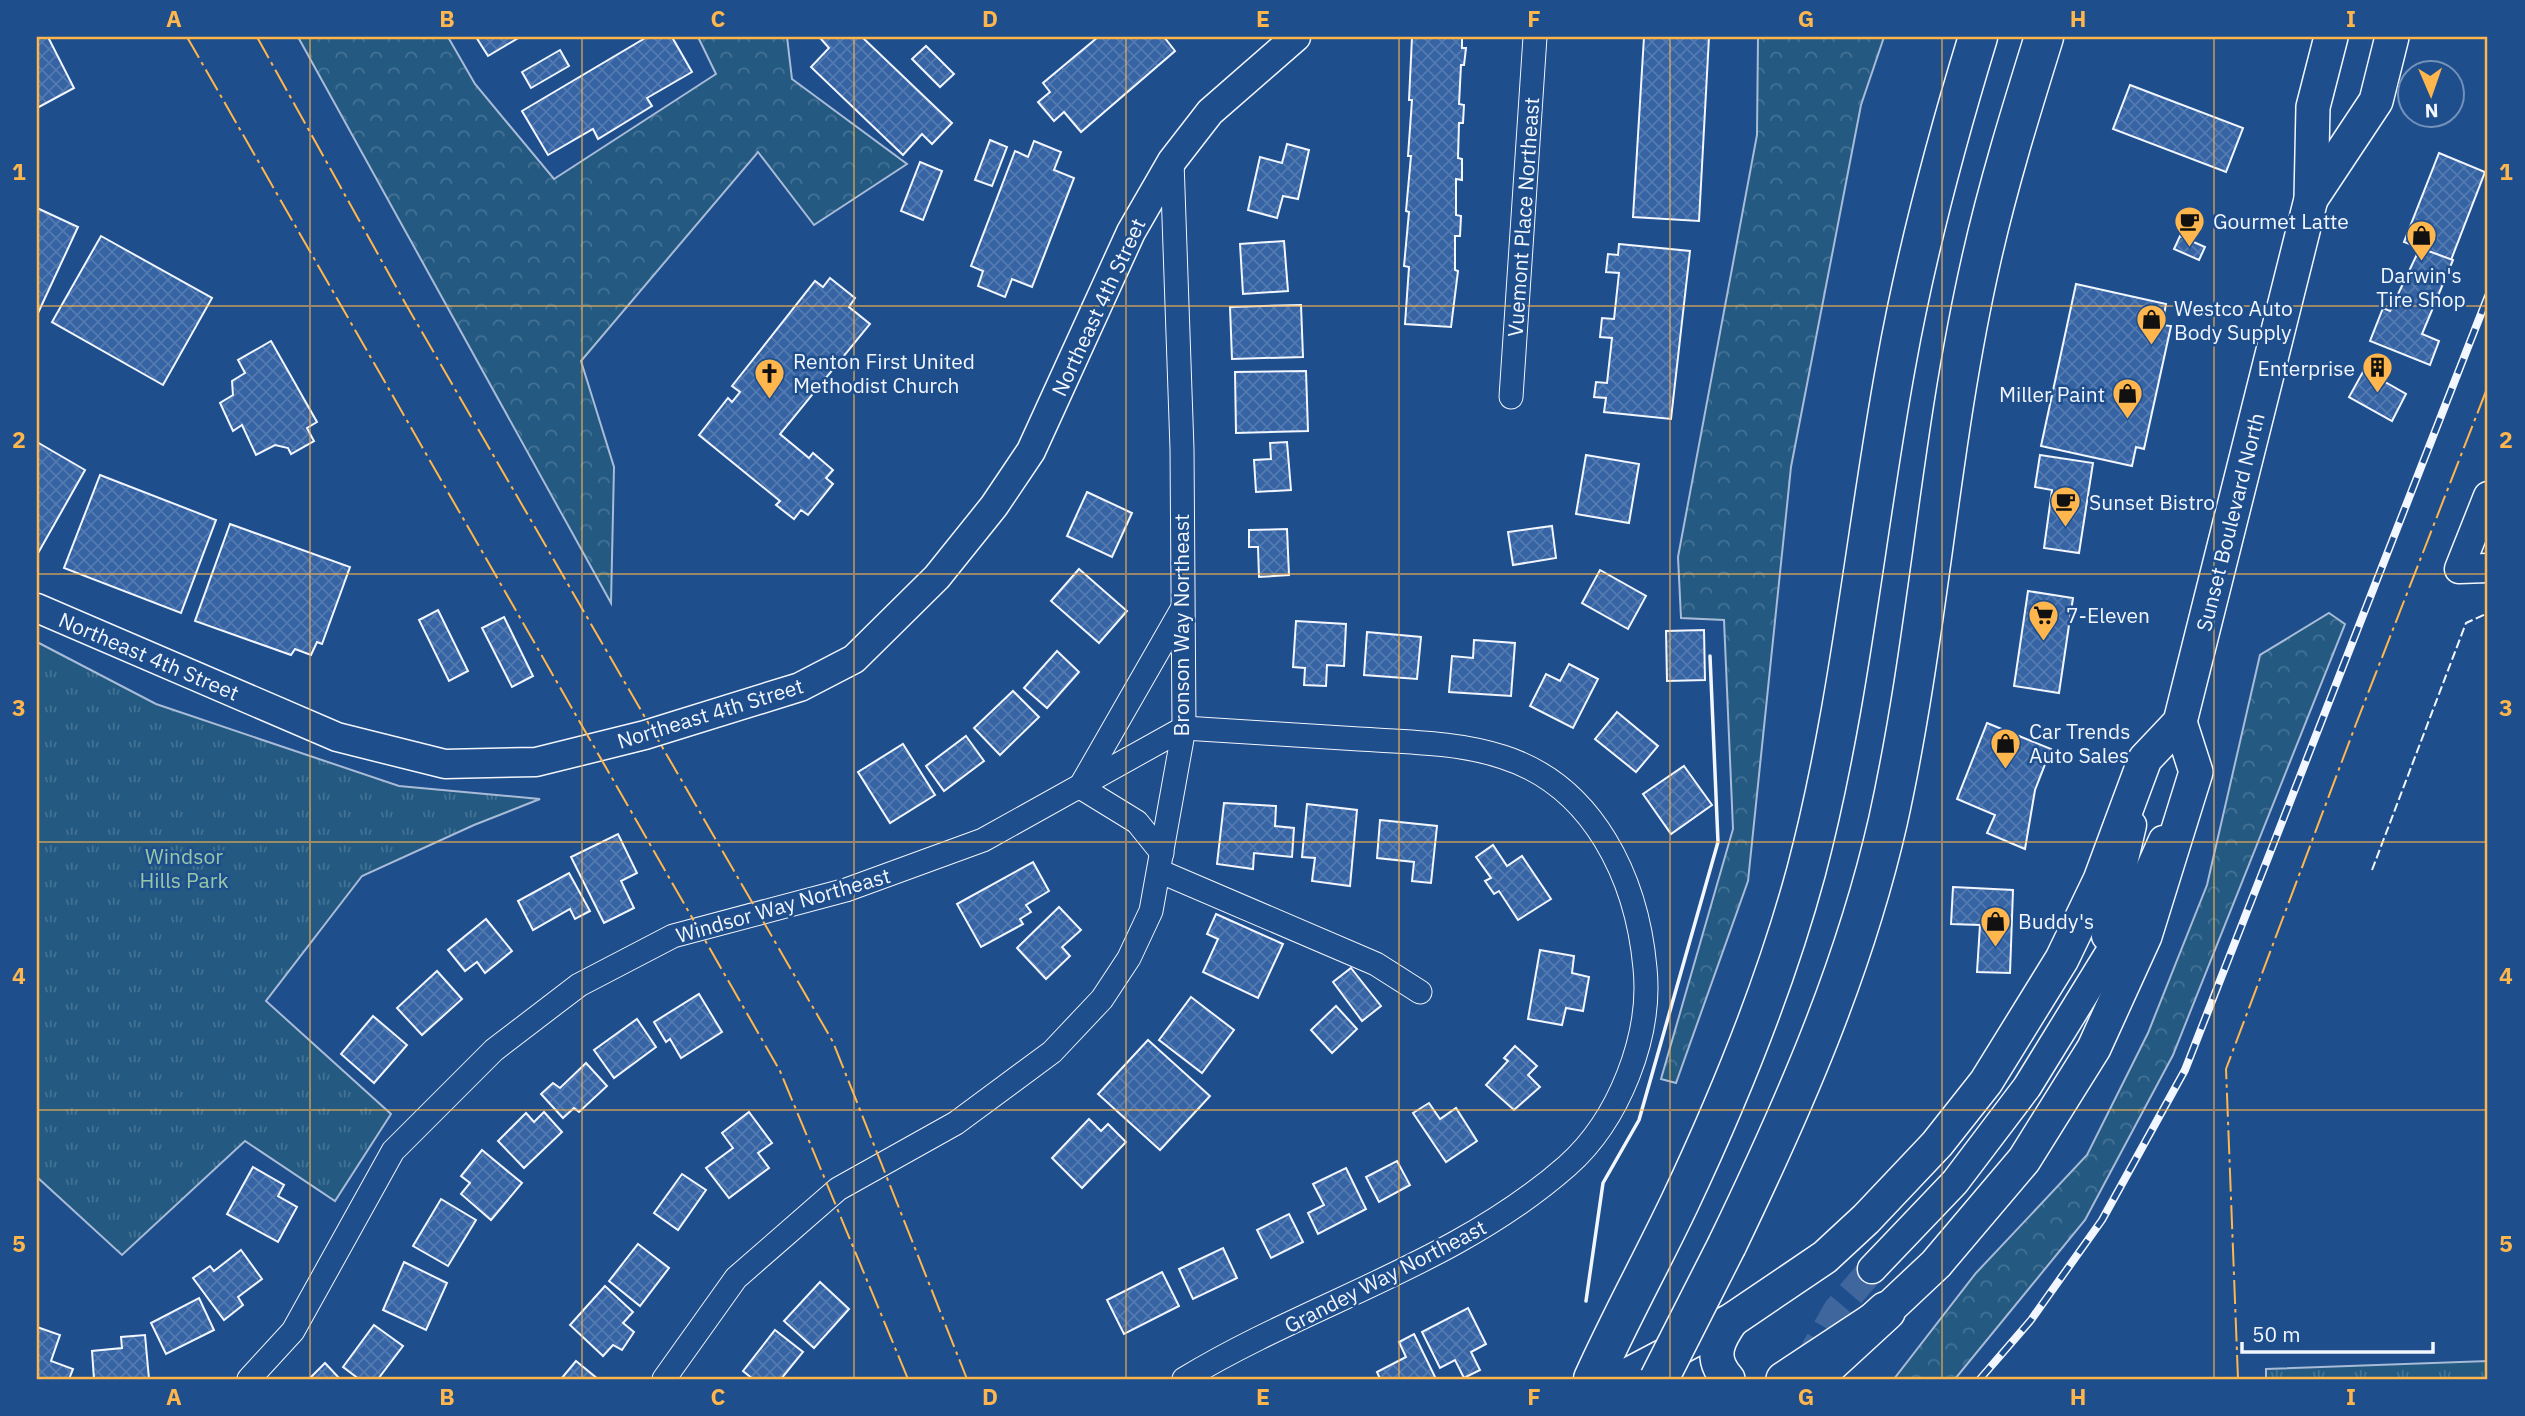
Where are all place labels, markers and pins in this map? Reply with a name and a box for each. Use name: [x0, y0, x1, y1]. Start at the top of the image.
cafe icon: Gourmet Latte: [2173, 204, 2207, 248]
place label: Gourmet Latte: [2213, 207, 2349, 235]
shop icon: Darwin's Tire Shop: [2404, 218, 2438, 262]
place label: Darwin's Tire Shop: [2376, 261, 2466, 313]
place label: Westco Auto Body Supply: [2174, 294, 2293, 346]
shop icon: Westco Auto Body Supply: [2134, 303, 2168, 347]
place label: Renton First United Methodist Church: [793, 347, 975, 399]
building icon: Enterprise: [2361, 351, 2395, 395]
place label: Enterprise: [2257, 354, 2355, 382]
church icon: Renton First United Methodist Church: [753, 356, 787, 400]
shop icon: Miller Paint: [2111, 377, 2145, 421]
place label: Miller Paint: [1999, 380, 2105, 408]
cafe icon: Sunset Bistro: [2049, 485, 2083, 529]
place label: Sunset Bistro: [2089, 488, 2215, 516]
supermarket icon: 7-Eleven: [2026, 598, 2060, 642]
place label: 7-Eleven: [2066, 601, 2150, 629]
place label: Car Trends Auto Sales: [2029, 717, 2130, 769]
shop icon: Car Trends Auto Sales: [1989, 726, 2023, 770]
shop icon: Buddy's: [1978, 904, 2012, 948]
place label: Buddy's: [2018, 907, 2094, 935]

